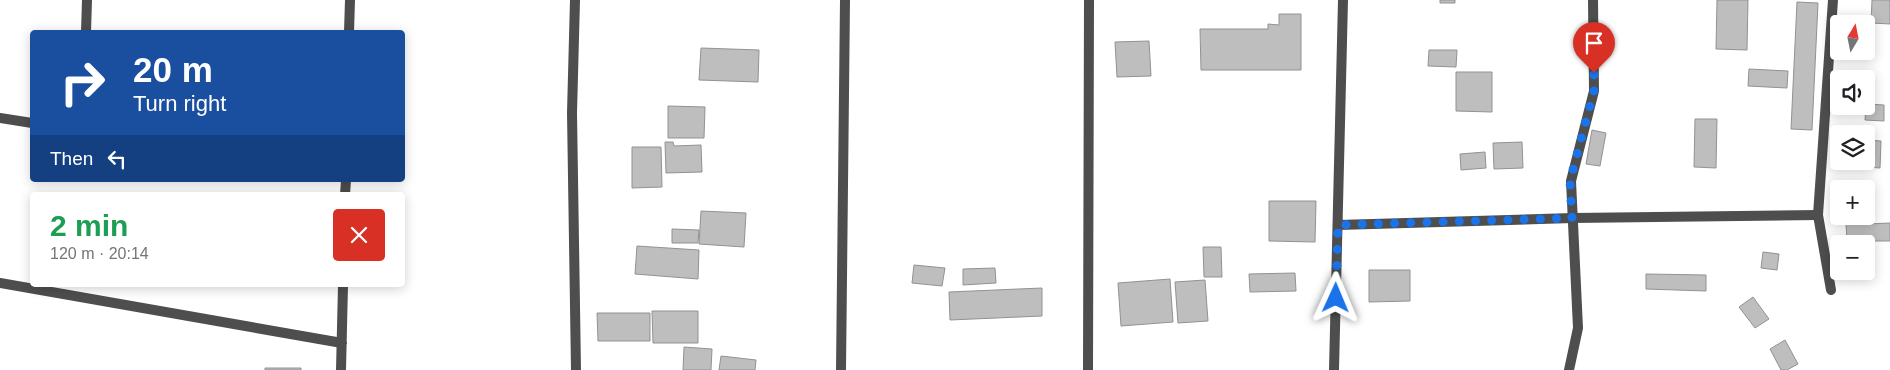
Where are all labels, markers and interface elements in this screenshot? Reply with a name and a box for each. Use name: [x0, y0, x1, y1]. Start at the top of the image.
north arrow: [1830, 15, 1875, 60]
map controls: [1830, 15, 1875, 280]
pin: [1573, 22, 1615, 73]
icon: arrive: [1580, 29, 1608, 57]
icon: right: [50, 50, 115, 115]
text: 20 m: [133, 50, 213, 89]
button: sound: [1830, 70, 1875, 115]
text: Turn right: [133, 91, 226, 116]
button: layers: [1830, 125, 1875, 170]
icon: left: [103, 145, 131, 173]
text: Then: [50, 148, 93, 169]
button: +: [1830, 180, 1875, 225]
text: 2 min: [50, 209, 128, 242]
button: close: [333, 209, 385, 261]
button: −: [1830, 235, 1875, 280]
text: 120 m · 20:14: [50, 245, 149, 262]
position arrow: [1309, 271, 1361, 323]

